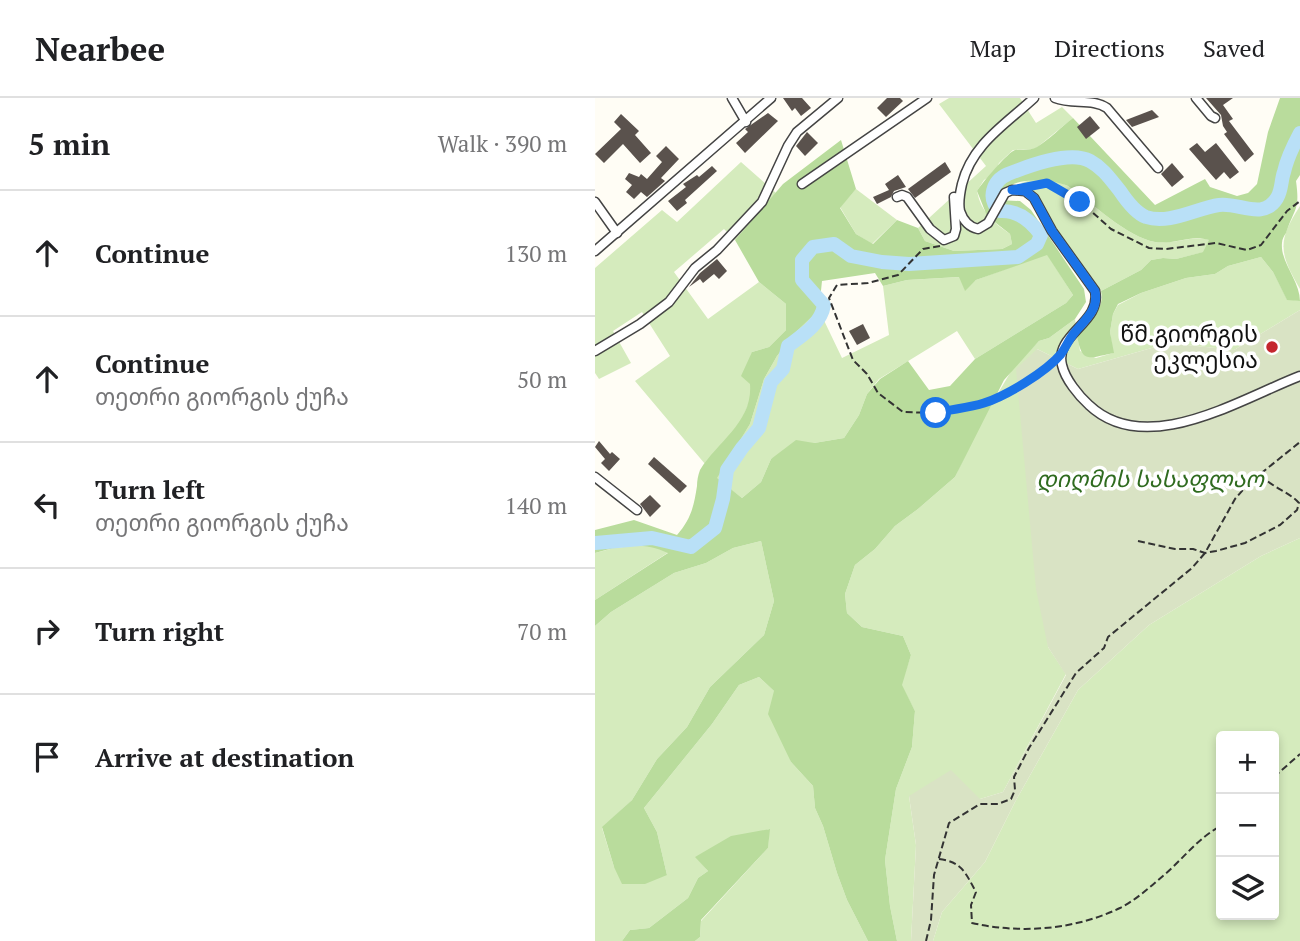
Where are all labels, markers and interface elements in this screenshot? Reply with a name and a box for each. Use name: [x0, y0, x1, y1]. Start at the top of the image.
text: Nearbee: [35, 27, 165, 70]
text: Map: [970, 32, 1016, 64]
text: Directions: [1054, 32, 1165, 64]
text: Saved: [1203, 32, 1265, 64]
text: 5 min: [28, 124, 110, 164]
text: Walk · 390 m: [438, 128, 567, 159]
route end: [1064, 186, 1095, 217]
icon: ahead: [28, 234, 66, 272]
text: Continue: [95, 236, 209, 270]
text: 130 m: [505, 238, 567, 269]
place label: წმ.გიორგის ეკლესია: [1120, 318, 1258, 375]
marker: წმ.გიორგის ეკლესია: [1264, 339, 1280, 355]
text: Continue: [95, 346, 209, 380]
icon: ahead: [28, 360, 66, 398]
text: 50 m: [517, 364, 567, 395]
text: თეთრი გიორგის ქუჩა: [95, 381, 349, 412]
route start: [920, 397, 951, 428]
park label: დიღმის სასაფლაო: [1036, 463, 1265, 494]
text: Turn left: [95, 472, 205, 506]
icon: left: [28, 486, 66, 524]
text: 140 m: [505, 490, 567, 521]
text: თეთრი გიორგის ქუჩა: [95, 507, 349, 538]
icon: right: [28, 612, 66, 650]
text: Turn right: [95, 614, 224, 648]
text: 70 m: [517, 616, 567, 647]
map controls: [1216, 731, 1279, 920]
button: +: [1216, 731, 1279, 794]
icon: arrive: [28, 738, 66, 776]
text: Arrive at destination: [95, 740, 354, 774]
button: −: [1216, 794, 1279, 857]
button: layers: [1216, 857, 1279, 920]

